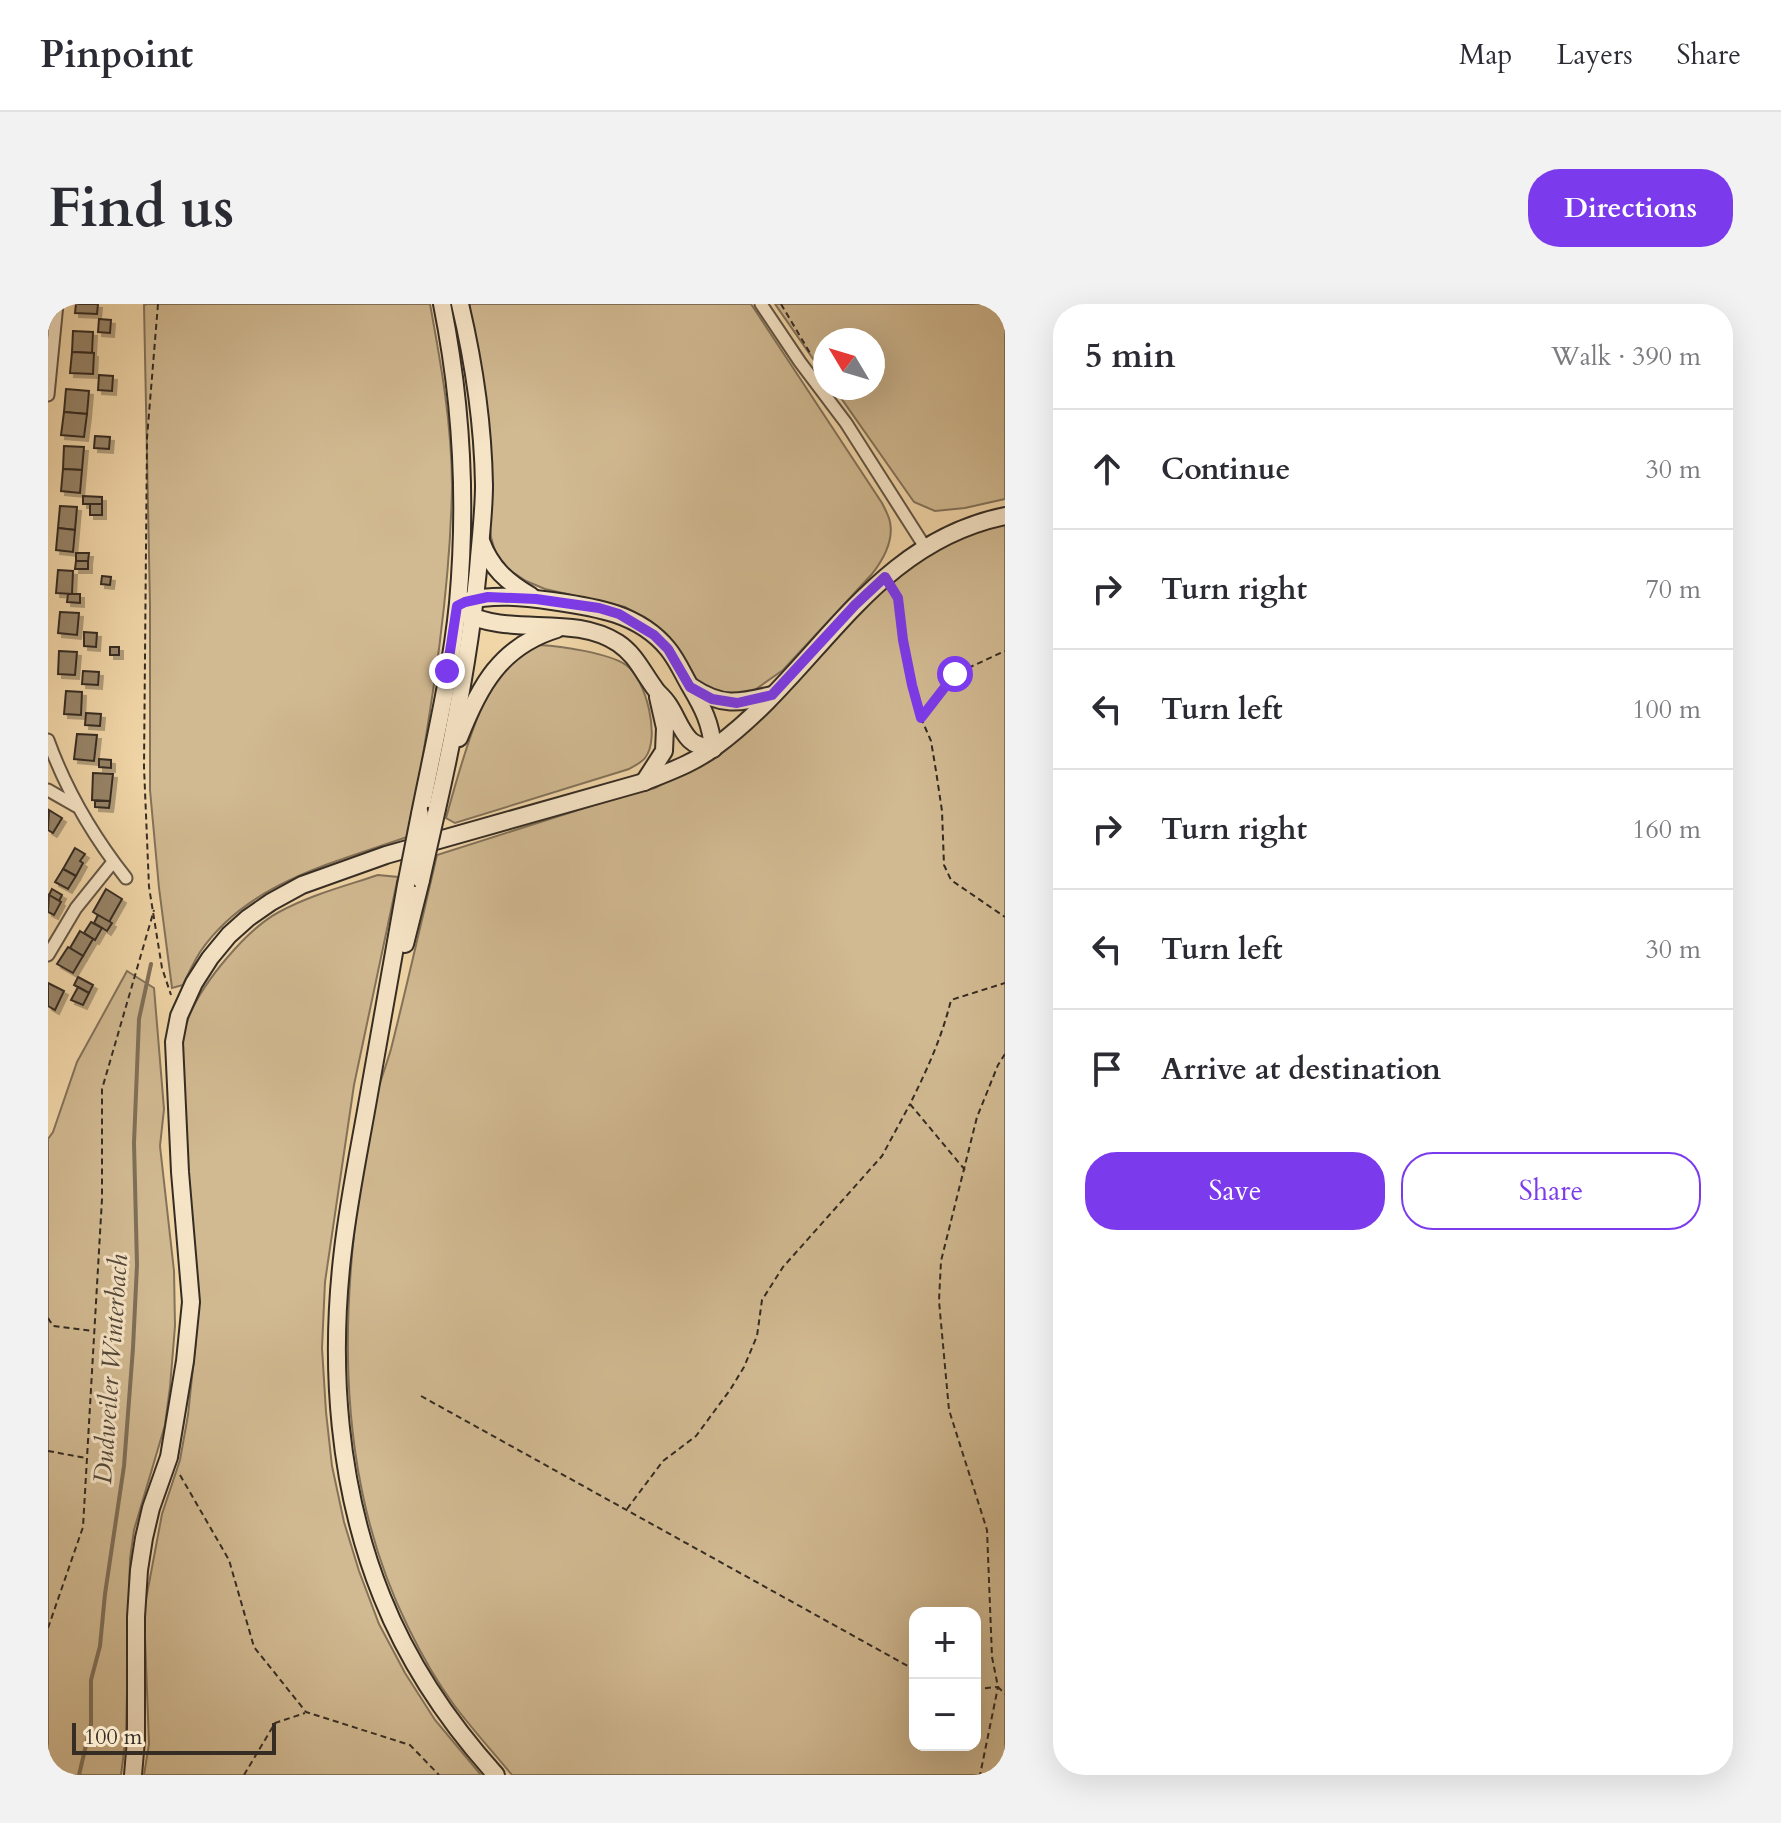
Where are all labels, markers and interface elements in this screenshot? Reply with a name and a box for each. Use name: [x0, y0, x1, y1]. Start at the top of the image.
text: Pinpoint: [40, 29, 193, 81]
text: Map: [1459, 36, 1512, 74]
text: Layers: [1556, 36, 1633, 74]
text: Share: [1677, 36, 1741, 74]
button: Directions: [1528, 169, 1733, 247]
text: Find us: [48, 171, 234, 246]
north arrow: [813, 328, 885, 400]
text: 5 min: [1085, 333, 1176, 379]
text: Walk · 390 m: [1551, 339, 1701, 374]
icon: ahead: [1085, 447, 1129, 491]
text: Continue: [1161, 449, 1290, 490]
text: 30 m: [1645, 452, 1701, 487]
icon: right: [1085, 567, 1129, 611]
text: Turn right: [1161, 569, 1307, 610]
text: 70 m: [1645, 572, 1701, 607]
route end: [429, 653, 465, 689]
route start: [937, 656, 973, 692]
icon: left: [1085, 687, 1129, 731]
text: Turn left: [1161, 689, 1283, 730]
text: 100 m: [1632, 692, 1701, 727]
icon: right: [1085, 807, 1129, 851]
text: Turn right: [1161, 809, 1307, 850]
text: 160 m: [1632, 812, 1701, 847]
icon: left: [1085, 927, 1129, 971]
text: Turn left: [1161, 929, 1283, 970]
text: 30 m: [1645, 932, 1701, 967]
icon: arrive: [1085, 1047, 1129, 1091]
text: Arrive at destination: [1161, 1049, 1441, 1090]
button: Save: [1085, 1152, 1385, 1230]
button: Share: [1401, 1152, 1701, 1230]
water label: Dudweiler Winterbach: [85, 1252, 136, 1485]
map controls: [909, 1607, 981, 1751]
button: +: [909, 1607, 981, 1679]
button: −: [909, 1679, 981, 1751]
scale bar: [72, 1719, 276, 1755]
text: 100 m: [84, 1722, 142, 1752]

